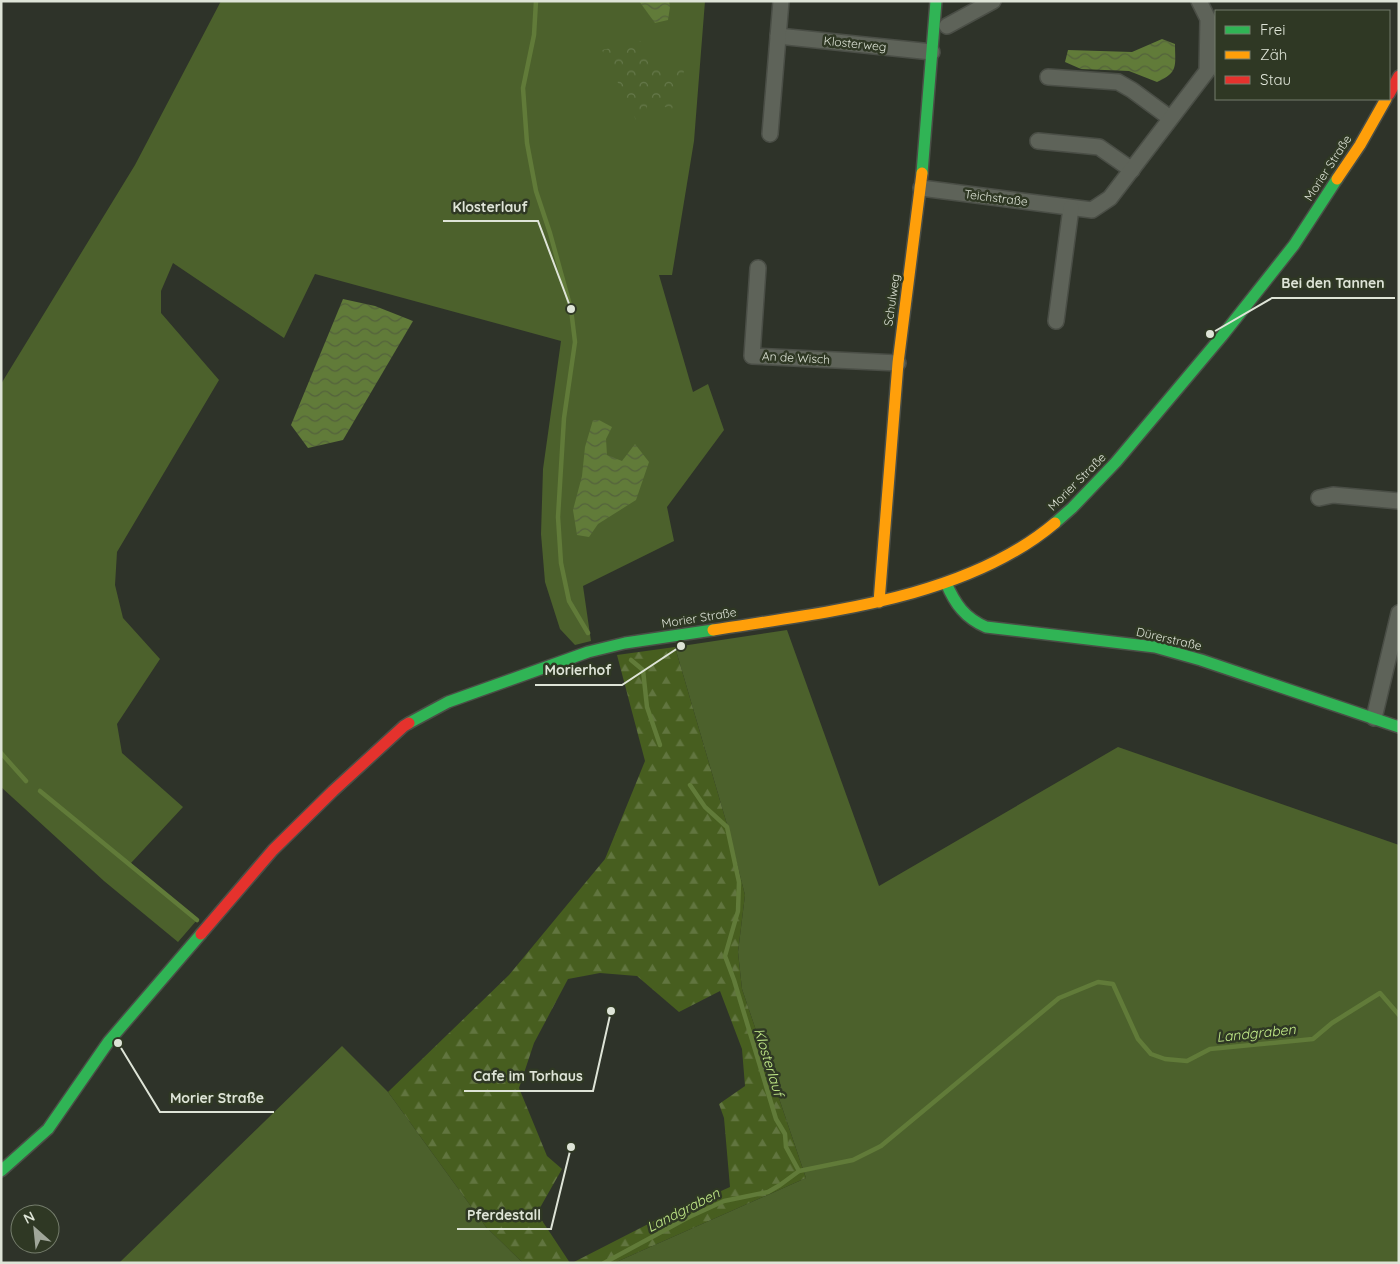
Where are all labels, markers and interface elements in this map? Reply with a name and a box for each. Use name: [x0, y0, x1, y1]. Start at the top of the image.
legend: [1215, 10, 1390, 100]
text: Frei: [1260, 20, 1286, 39]
street label: Klosterweg: [823, 33, 887, 54]
text: Zäh: [1260, 45, 1287, 64]
text: Stau: [1260, 70, 1291, 89]
street label: Morier Straße: [1301, 132, 1355, 204]
street label: Teichstraße: [964, 186, 1029, 209]
callout: Klosterlauf: [443, 192, 538, 221]
text: Klosterlauf: [452, 198, 528, 216]
callout: Bei den Tannen: [1272, 269, 1395, 298]
street label: Schulweg: [880, 273, 903, 327]
text: Bei den Tannen: [1281, 274, 1385, 292]
street label: An de Wisch: [762, 348, 830, 367]
street label: Morier Straße: [1045, 449, 1109, 514]
street label: Morier Straße: [660, 604, 738, 631]
street label: Dürerstraße: [1135, 624, 1204, 653]
callout: Morierhof: [535, 656, 622, 685]
text: Morierhof: [545, 661, 612, 679]
water label: Landgraben: [1216, 1020, 1297, 1046]
water label: Klosterlauf: [750, 1026, 789, 1101]
callout: Cafe im Torhaus: [464, 1062, 593, 1091]
text: Cafe im Torhaus: [473, 1067, 583, 1085]
callout: Morier Straße: [160, 1083, 274, 1112]
text: Morier Straße: [170, 1089, 264, 1107]
water label: Landgraben: [644, 1184, 723, 1236]
callout: Pferdestall: [457, 1200, 551, 1229]
north arrow: [10, 1204, 60, 1254]
text: Pferdestall: [467, 1206, 541, 1224]
text: N: [20, 1207, 38, 1228]

